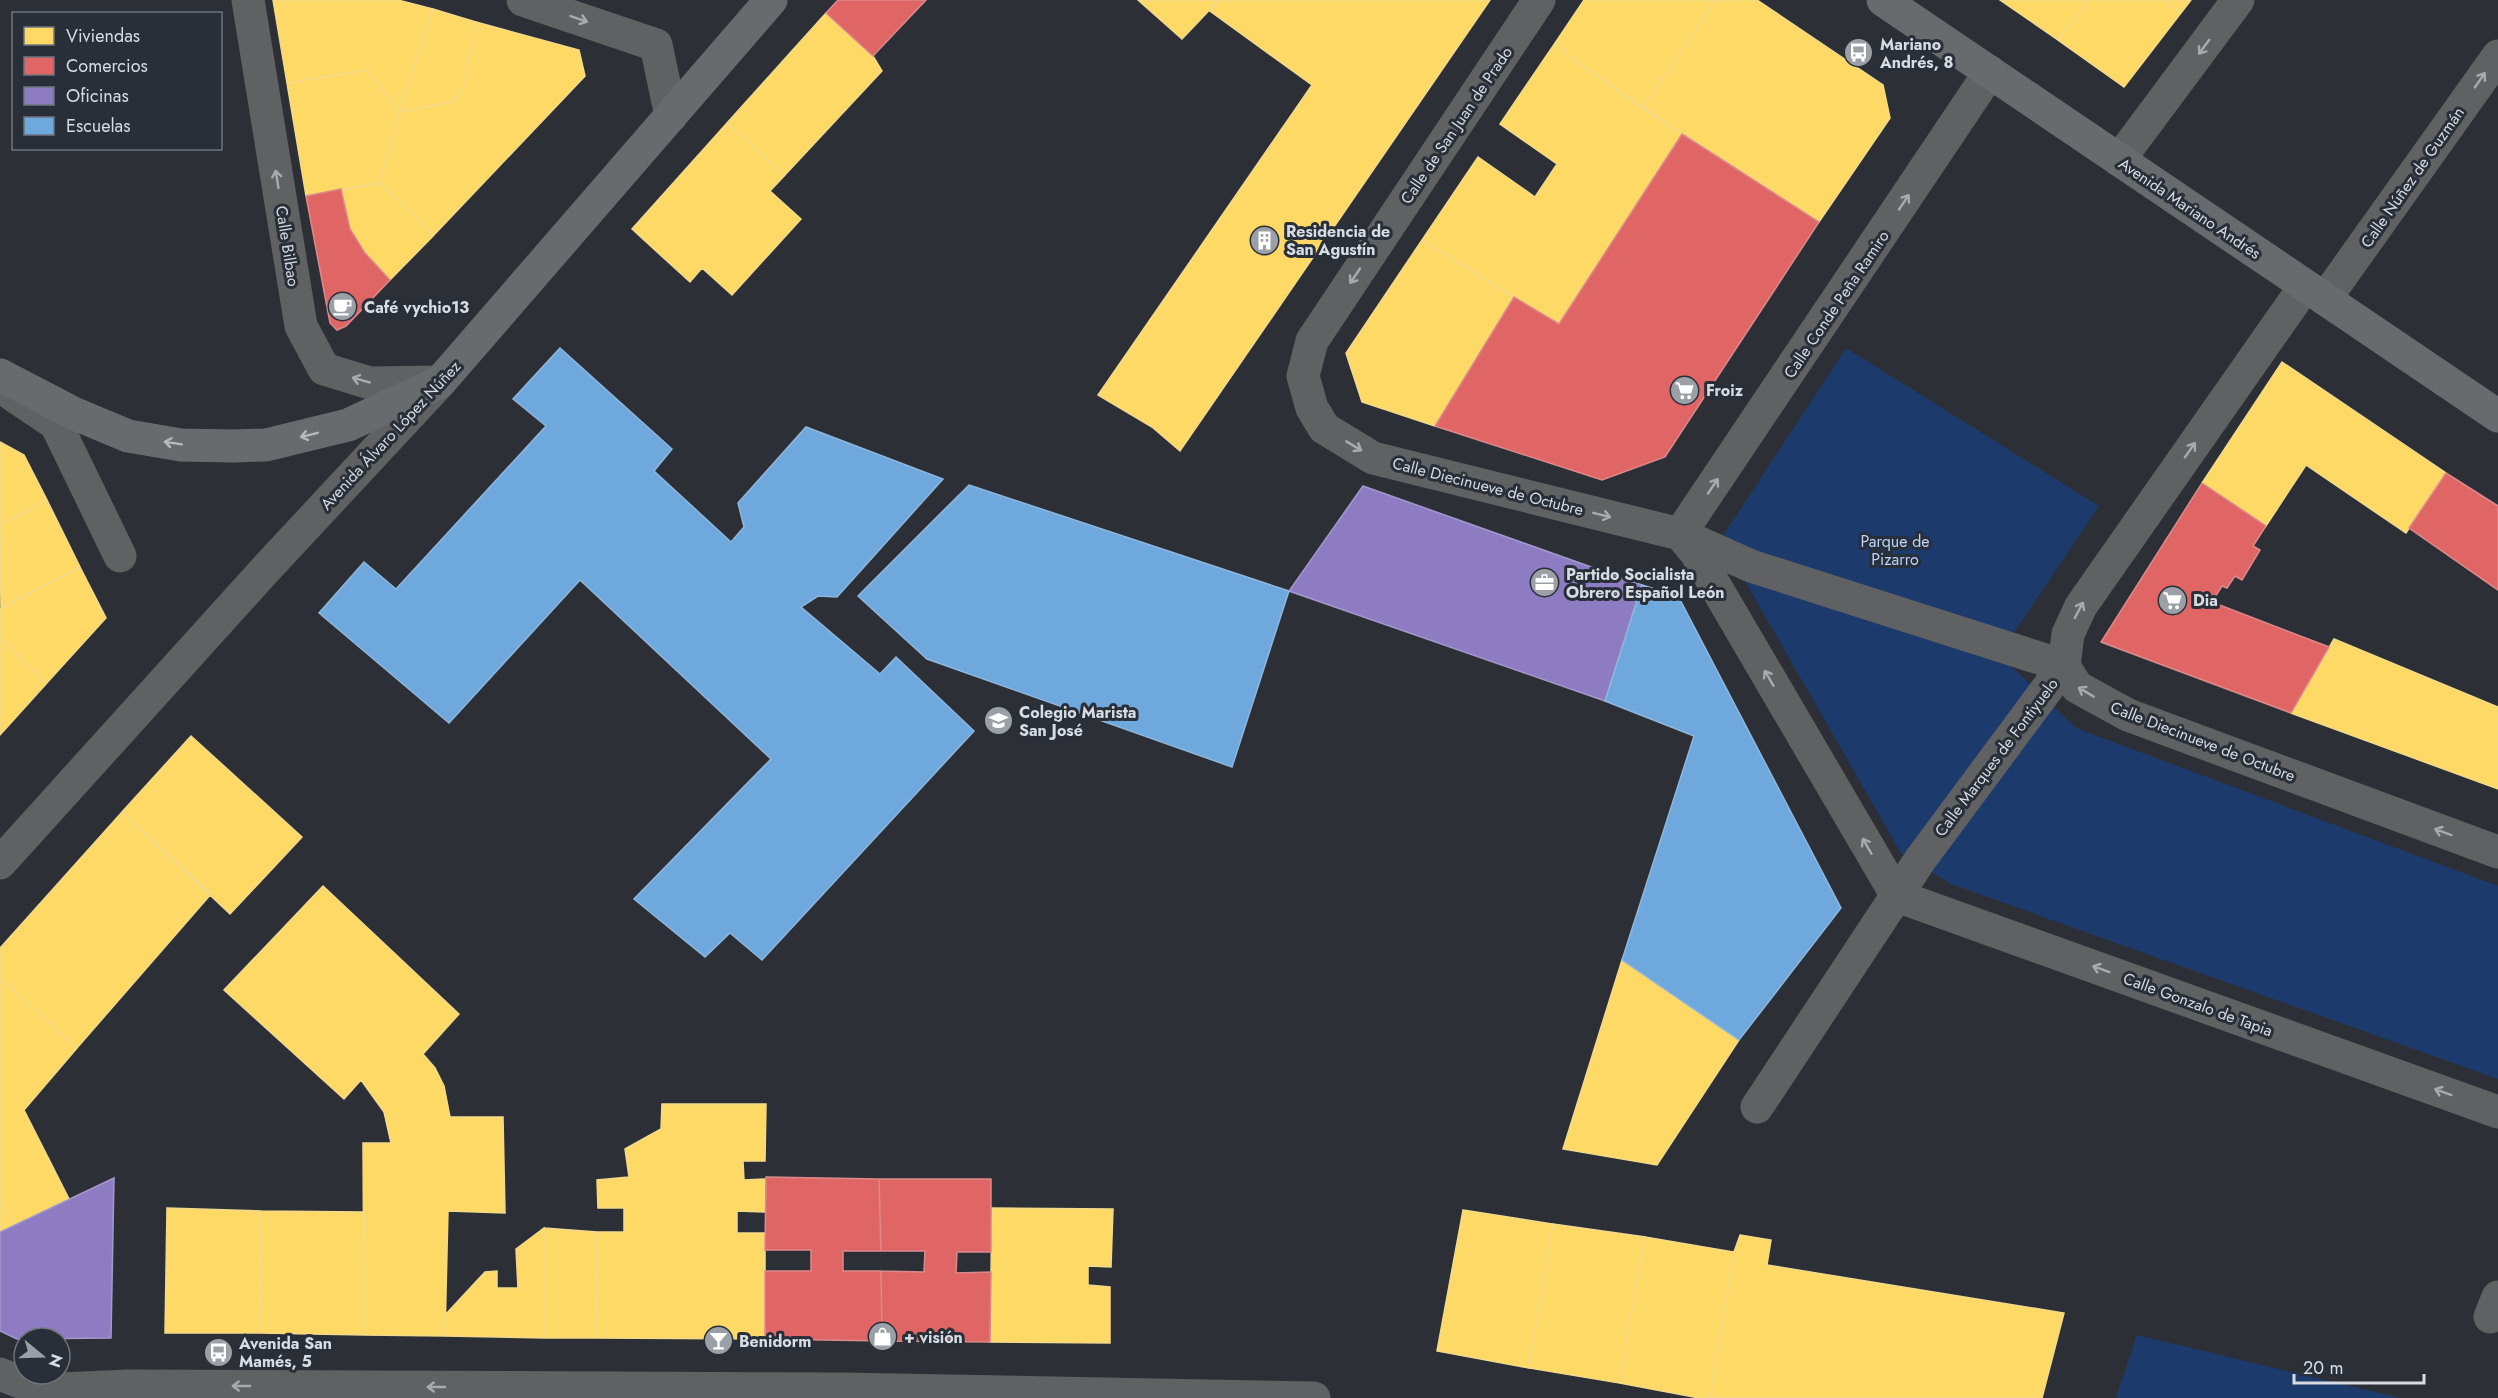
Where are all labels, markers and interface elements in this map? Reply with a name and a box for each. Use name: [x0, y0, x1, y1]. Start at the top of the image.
legend: [12, 12, 222, 150]
one-way arrow: [569, 14, 588, 25]
text: Viviendas: [66, 23, 140, 49]
place label: Mariano Andrés, 8: [1879, 33, 1954, 74]
bus stop icon: Mariano Andrés, 8: [1843, 37, 1875, 69]
one-way arrow: [2198, 39, 2210, 55]
street label: Calle de San Juan de Prado: [1395, 42, 1518, 209]
text: Comercios: [66, 53, 148, 79]
one-way arrow: [2474, 73, 2487, 89]
text: Oficinas: [66, 83, 129, 109]
street label: Calle Núñez de Guzmán: [2355, 102, 2470, 252]
text: Escuelas: [66, 113, 131, 139]
street label: Avenida Mariano Andrés: [2114, 152, 2265, 265]
one-way arrow: [271, 169, 282, 189]
one-way arrow: [1898, 194, 1910, 211]
street label: Calle Bilbao: [270, 204, 305, 288]
place label: Residencia de San Agustín: [1286, 220, 1390, 261]
building icon: Residencia de San Agustín: [1249, 224, 1281, 256]
street label: Calle Conde Peña Ramiro: [1778, 226, 1895, 383]
one-way arrow: [1349, 267, 1361, 283]
cafe icon: Café vychio13: [327, 291, 359, 323]
place label: Café vychio13: [364, 296, 469, 319]
street label: Avenida Álvaro López Núñez: [315, 355, 466, 515]
one-way arrow: [352, 374, 371, 385]
supermarket icon: Froiz: [1669, 374, 1701, 406]
place label: Froiz: [1706, 379, 1744, 402]
one-way arrow: [299, 429, 318, 441]
one-way arrow: [164, 438, 184, 449]
one-way arrow: [1345, 441, 1362, 453]
one-way arrow: [2184, 443, 2196, 459]
street label: Calle Diecinueve de Octubre: [1390, 452, 1586, 521]
one-way arrow: [1707, 478, 1719, 495]
one-way arrow: [1592, 509, 1611, 521]
park label: Parque de Pizarro: [1860, 530, 1930, 571]
place label: Partido Socialista Obrero Español León: [1566, 563, 1725, 604]
office icon: Partido Socialista Obrero Español León: [1529, 567, 1561, 599]
supermarket icon: Dia: [2156, 584, 2188, 616]
place label: Dia: [2193, 589, 2218, 612]
one-way arrow: [2074, 602, 2085, 620]
one-way arrow: [1762, 670, 1774, 687]
street label: Calle Marques de Fontiyuelo: [1929, 673, 2064, 841]
one-way arrow: [2078, 686, 2095, 698]
street label: Calle Diecinueve de Octubre: [2107, 696, 2298, 787]
place label: Colegio Marista San José: [1019, 701, 1136, 742]
school or university icon: Colegio Marista San José: [982, 705, 1014, 737]
one-way arrow: [2434, 825, 2453, 836]
one-way arrow: [1861, 838, 1873, 855]
one-way arrow: [2092, 963, 2111, 974]
street label: Calle Gonzalo de Tapia: [2120, 967, 2276, 1042]
one-way arrow: [2434, 1086, 2453, 1097]
shop icon: + visión: [867, 1321, 899, 1353]
bar icon: Benidorm: [702, 1325, 734, 1357]
north arrow: [12, 1326, 72, 1386]
place label: + visión: [904, 1326, 963, 1349]
place label: Benidorm: [739, 1330, 811, 1353]
place label: Avenida San Mamés, 5: [238, 1332, 332, 1373]
bus stop icon: Avenida San Mamés, 5: [202, 1336, 234, 1368]
scale bar: [2294, 1347, 2424, 1385]
text: N: [43, 1351, 69, 1370]
text: 20 m: [2303, 1355, 2343, 1381]
one-way arrow: [232, 1380, 252, 1392]
one-way arrow: [427, 1381, 447, 1393]

